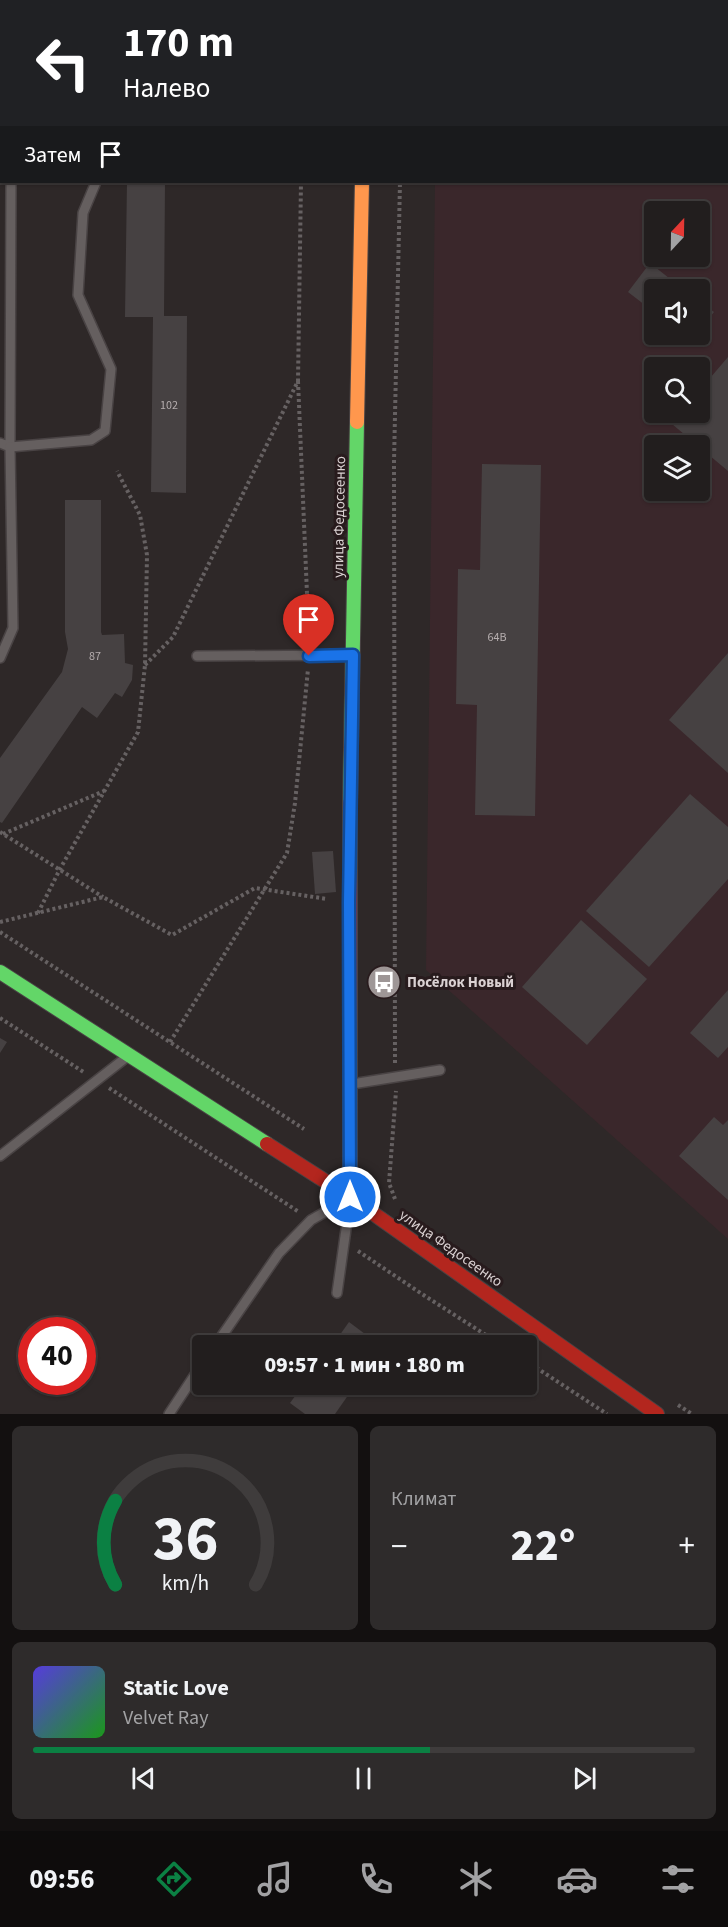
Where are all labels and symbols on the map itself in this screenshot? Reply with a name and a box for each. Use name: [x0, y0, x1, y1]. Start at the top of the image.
north arrow: [644, 201, 710, 267]
house number: 102: [160, 397, 178, 414]
street label: улица Федосеенко: [328, 456, 351, 578]
pin: [283, 594, 334, 656]
house number: 64В: [488, 629, 506, 646]
house number: 87: [89, 648, 101, 665]
bus stop icon: Посёлок Новый: [366, 964, 402, 1000]
place label: Посёлок Новый: [407, 972, 514, 993]
position arrow: [318, 1165, 382, 1229]
street label: улица Федосеенко: [395, 1205, 507, 1292]
speed limit sign: 40: [18, 1317, 96, 1395]

